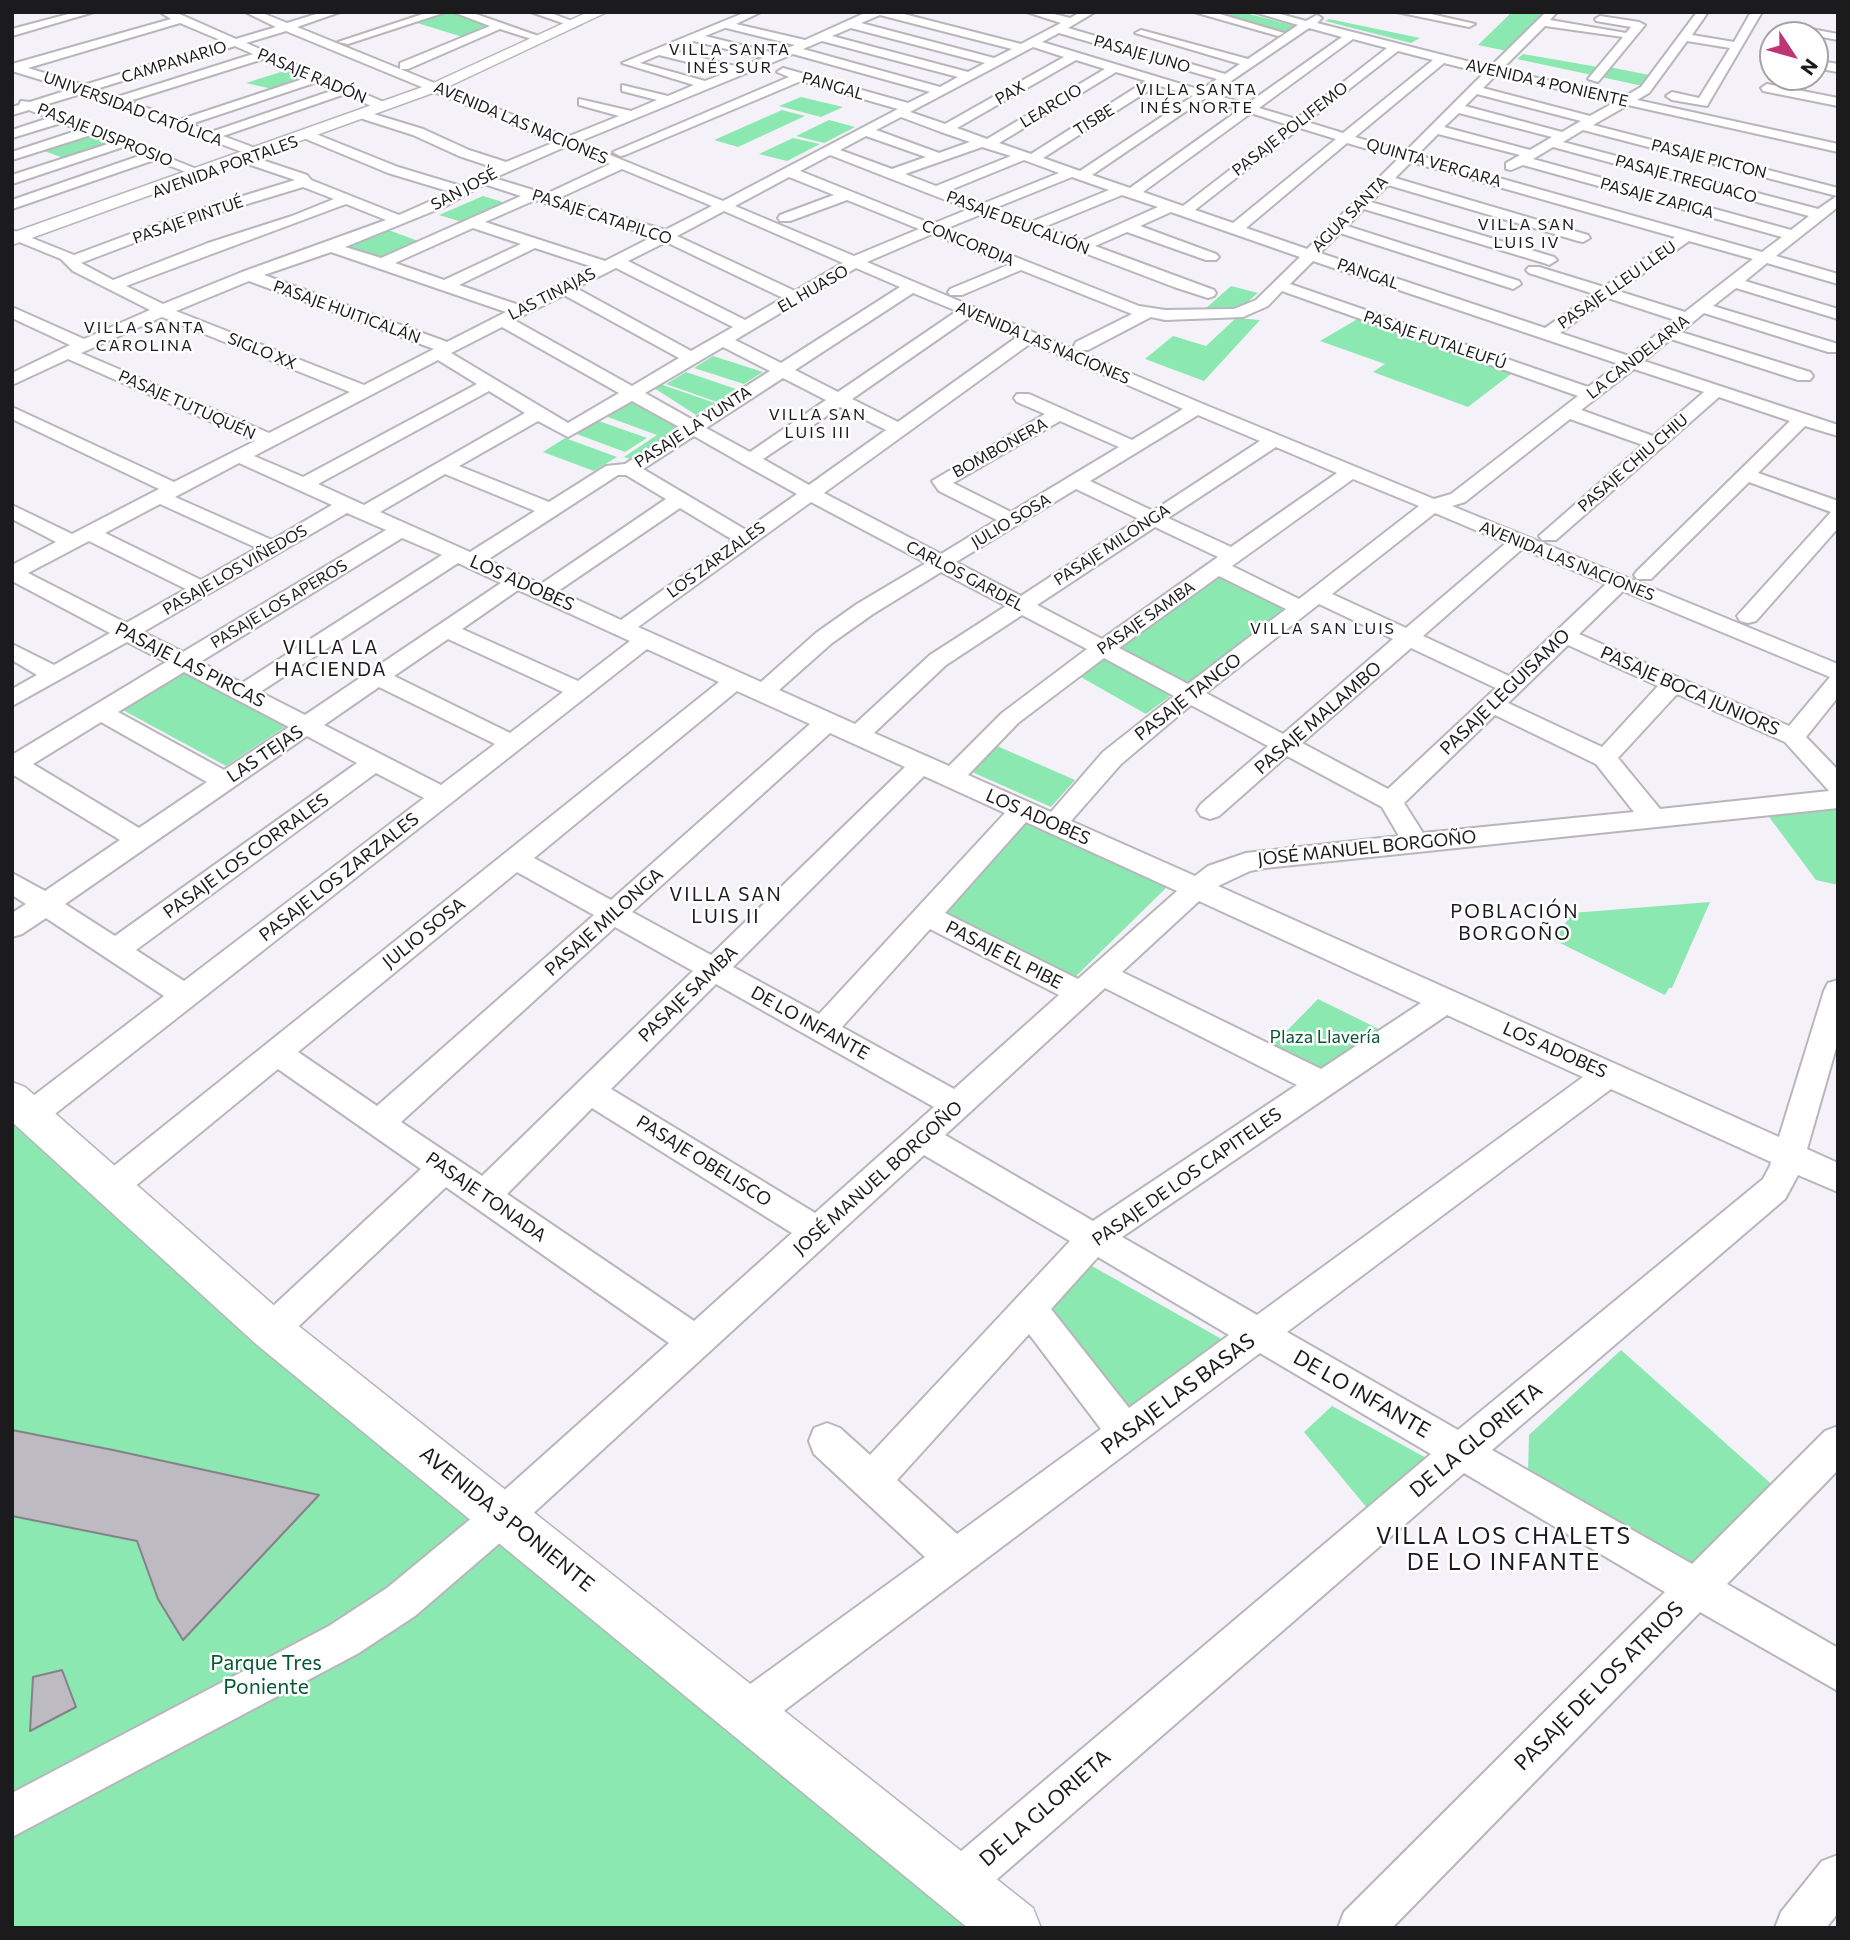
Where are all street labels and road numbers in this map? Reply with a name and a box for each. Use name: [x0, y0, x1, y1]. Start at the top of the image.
street label: PASAJE JUNO: [1092, 31, 1192, 77]
street label: CAMPANARIO: [119, 37, 229, 87]
street label: PASAJE RADÓN: [255, 44, 369, 108]
street label: AVENIDA 4 PONIENTE: [1464, 55, 1630, 111]
street label: UNIVERSIDAD CATÓLICA: [41, 68, 225, 150]
street label: PANGAL: [799, 68, 867, 104]
street label: PAX: [992, 77, 1028, 109]
street label: AVENIDA LAS NACIONES: [431, 78, 611, 168]
street label: PASAJE POLIFEMO: [1228, 78, 1352, 180]
street label: LEARCIO: [1017, 80, 1085, 132]
street label: PASAJE DISPROSIO: [35, 99, 175, 171]
street label: TISBE: [1070, 100, 1118, 140]
street label: AVENIDA PORTALES: [149, 132, 301, 202]
street label: QUINTA VERGARA: [1364, 135, 1504, 191]
street label: PASAJE PICTON: [1649, 135, 1769, 183]
street label: PASAJE TREGUACO: [1613, 151, 1759, 207]
street label: SAN JOSÉ: [428, 164, 500, 214]
street label: AGUA SANTA: [1308, 172, 1392, 256]
street label: PASAJE ZAPIGA: [1598, 174, 1716, 222]
street label: PASAJE CATAPILCO: [530, 185, 674, 249]
street label: PASAJE DEUCALIÓN: [944, 187, 1092, 259]
street label: PASAJE PINTUÉ: [130, 192, 246, 248]
street label: CONCORDIA: [919, 216, 1017, 270]
street label: PASAJE LLEU LLEU: [1554, 237, 1680, 333]
street label: PANGAL: [1335, 254, 1401, 294]
street label: EL HUASO: [774, 261, 852, 317]
street label: LAS TINAJAS: [505, 264, 599, 324]
street label: PASAJE HUITICALÁN: [271, 276, 423, 348]
street label: AVENIDA LAS NACIONES: [953, 298, 1133, 388]
street label: PASAJE FUTALEUFÚ: [1361, 307, 1509, 373]
street label: LA CANDELARIA: [1583, 311, 1693, 403]
street label: SIGLO XX: [225, 329, 299, 373]
street label: PASAJE TUTUQUÉN: [115, 366, 259, 444]
street label: PASAJE LA YUNTA: [631, 382, 755, 472]
street label: PASAJE CHIU CHIU: [1574, 410, 1692, 516]
street label: BOMBONERA: [949, 414, 1051, 482]
street label: JULIO SOSA: [968, 490, 1054, 552]
street label: PASAJE MILONGA: [1050, 500, 1174, 590]
street label: AVENIDA LAS NACIONES: [1477, 517, 1657, 605]
street label: LOS ZARZALES: [663, 518, 769, 602]
street label: PASAJE LOS VIÑEDOS: [159, 521, 311, 619]
street label: CARLOS GARDEL: [903, 537, 1027, 615]
street label: LOS ADOBES: [466, 550, 578, 616]
street label: PASAJE LOS APEROS: [207, 556, 351, 652]
street label: PASAJE SAMBA: [1093, 577, 1199, 659]
street label: PASAJE LAS PIRCAS: [111, 618, 269, 712]
street label: PASAJE LEGUISAMO: [1436, 624, 1574, 760]
street label: PASAJE BOCA JUNIORS: [1597, 642, 1783, 740]
street label: PASAJE TANGO: [1131, 649, 1245, 745]
street label: PASAJE MALAMBO: [1250, 657, 1386, 779]
street label: LAS TEJAS: [223, 721, 307, 787]
street label: LOS ADOBES: [982, 784, 1094, 850]
street label: PASAJE LOS CORRALES: [159, 789, 333, 923]
street label: PASAJE LOS ZARZALES: [255, 808, 423, 946]
street label: JOSÉ MANUEL BORGOÑO: [1257, 826, 1477, 870]
street label: PASAJE MILONGA: [541, 863, 667, 981]
street label: JULIO SOSA: [378, 893, 470, 973]
street label: PASAJE EL PIBE: [942, 916, 1066, 994]
street label: PASAJE SAMBA: [634, 941, 742, 1047]
street label: DE LO INFANTE: [747, 982, 873, 1064]
street label: LOS ADOBES: [1499, 1017, 1611, 1083]
street label: JOSÉ MANUEL BORGOÑO: [789, 1096, 967, 1260]
street label: PASAJE DE LOS CAPITELES: [1088, 1103, 1286, 1251]
street label: PASAJE OBELISCO: [633, 1111, 775, 1211]
street label: PASAJE TONADA: [422, 1147, 550, 1247]
street label: PASAJE LAS BASAS: [1096, 1328, 1260, 1460]
street label: DE LO INFANTE: [1289, 1345, 1435, 1443]
street label: DE LA GLORIETA: [1405, 1377, 1547, 1503]
street label: AVENIDA 3 PONIENTE: [415, 1441, 599, 1597]
street label: PASAJE DE LOS ATRIOS: [1509, 1596, 1689, 1776]
street label: DE LA GLORIETA: [974, 1744, 1116, 1872]

